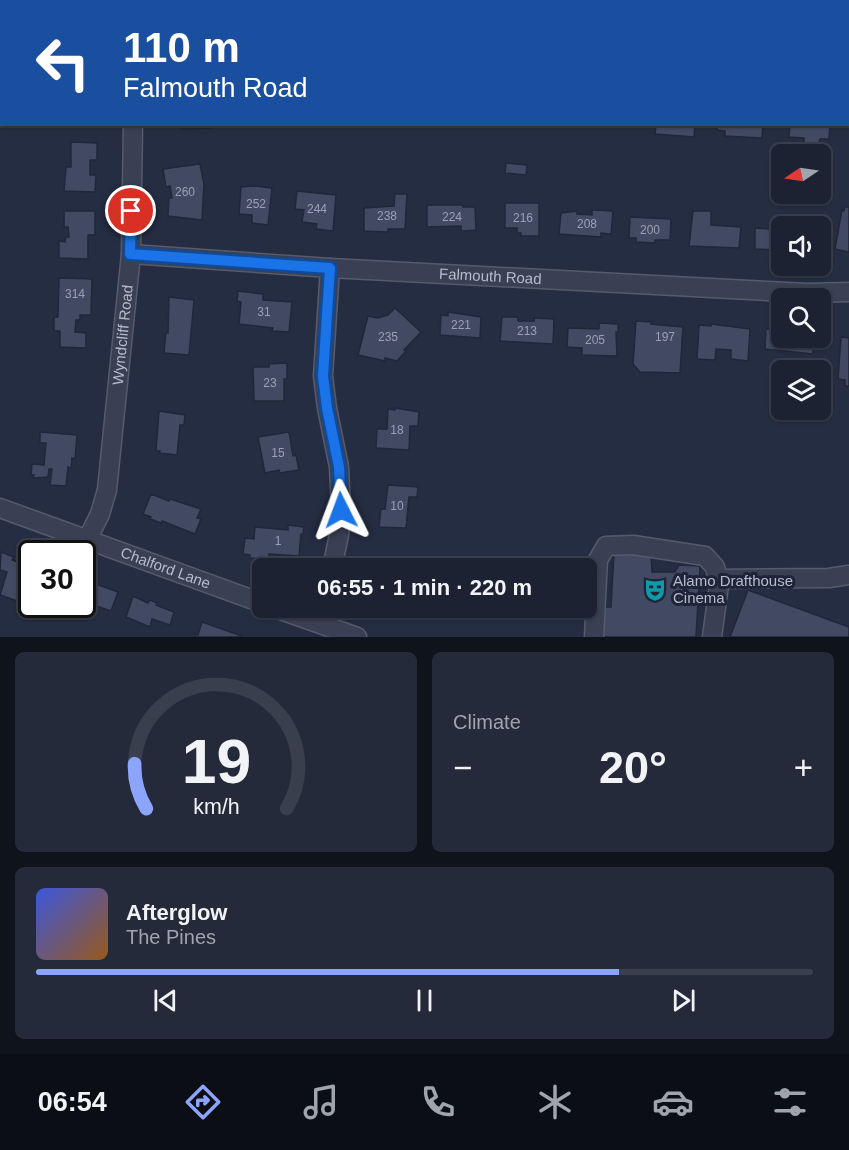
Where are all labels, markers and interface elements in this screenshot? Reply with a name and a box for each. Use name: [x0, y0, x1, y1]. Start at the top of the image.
icon: left: [24, 24, 102, 102]
text: 110 m: [123, 24, 240, 71]
text: Falmouth Road: [123, 73, 308, 103]
north arrow: [771, 144, 831, 204]
map controls: [771, 144, 831, 420]
pin: [105, 185, 156, 236]
house number: 260: [175, 185, 195, 199]
icon: arrive: [114, 194, 147, 227]
house number: 252: [246, 197, 266, 211]
house number: 244: [307, 202, 327, 216]
house number: 238: [377, 209, 397, 223]
house number: 224: [442, 210, 462, 224]
house number: 216: [513, 211, 533, 225]
button: sound: [771, 216, 831, 276]
house number: 208: [577, 217, 597, 231]
house number: 200: [640, 223, 660, 237]
street label: Falmouth Road: [439, 265, 542, 287]
street label: Wyndcliff Road: [109, 284, 136, 386]
house number: 314: [65, 287, 85, 301]
button: search: [771, 288, 831, 348]
house number: 31: [257, 305, 271, 319]
house number: 221: [451, 318, 471, 332]
house number: 213: [517, 324, 537, 338]
house number: 235: [378, 330, 398, 344]
house number: 197: [655, 330, 675, 344]
house number: 205: [585, 333, 605, 347]
button: layers: [771, 360, 831, 420]
house number: 23: [263, 376, 277, 390]
house number: 18: [390, 423, 404, 437]
house number: 15: [271, 446, 285, 460]
position arrow: [309, 478, 373, 542]
house number: 10: [390, 499, 404, 513]
house number: 1: [275, 534, 282, 548]
speed limit sign: 30: [18, 540, 96, 618]
street label: Chalford Lane: [118, 543, 213, 592]
place label: Alamo Drafthouse Cinema: [673, 572, 793, 606]
text: 06:55 · 1 min · 220 m: [317, 575, 532, 600]
theatre icon: Alamo Drafthouse Cinema: [642, 577, 668, 603]
text: Climate: [453, 711, 521, 733]
text: 19: [181, 727, 251, 796]
text: 20°: [599, 742, 667, 793]
text: −: [453, 749, 472, 786]
text: +: [794, 749, 813, 786]
text: km/h: [193, 795, 239, 819]
text: Afterglow: [126, 900, 227, 925]
text: The Pines: [126, 926, 216, 948]
icon: previous: [149, 984, 182, 1017]
icon: pause: [408, 984, 441, 1017]
icon: next: [667, 984, 700, 1017]
icon: directions: [182, 1081, 224, 1123]
icon: music: [300, 1081, 342, 1123]
icon: phone: [417, 1081, 459, 1123]
icon: climate: [534, 1081, 576, 1123]
icon: car: [652, 1081, 694, 1123]
icon: filters: [769, 1081, 811, 1123]
text: 06:54: [38, 1087, 107, 1117]

